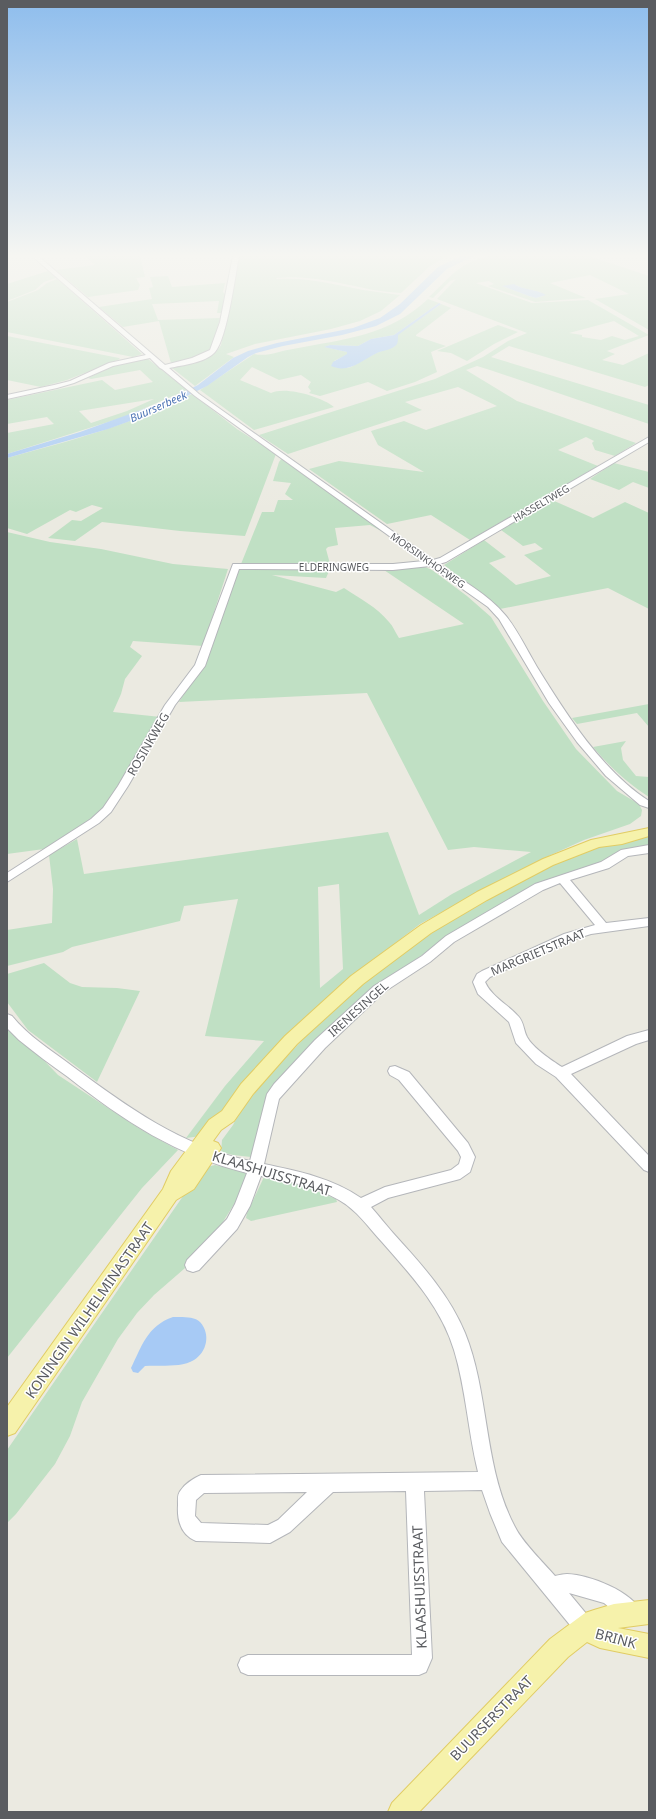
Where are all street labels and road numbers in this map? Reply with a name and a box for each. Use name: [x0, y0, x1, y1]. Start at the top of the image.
street label: HASSELTWEG: [510, 481, 572, 525]
street label: MORSINKHOFWEG: [388, 529, 468, 591]
street label: ELDERINGWEG: [299, 560, 369, 574]
street label: ROSINKWEG: [123, 709, 173, 779]
street label: MARGRIETSTRAAT: [488, 924, 588, 980]
street label: IRENESINGEL: [324, 977, 392, 1041]
street label: KLAASHUISSTRAAT: [210, 1146, 334, 1200]
street label: KONINGIN WILHELMINASTRAAT: [21, 1218, 157, 1402]
street label: KLAASHUISSTRAAT: [407, 1525, 431, 1649]
street label: BRINK: [593, 1623, 639, 1653]
street label: BUURSERSTRAAT: [445, 1671, 537, 1765]

